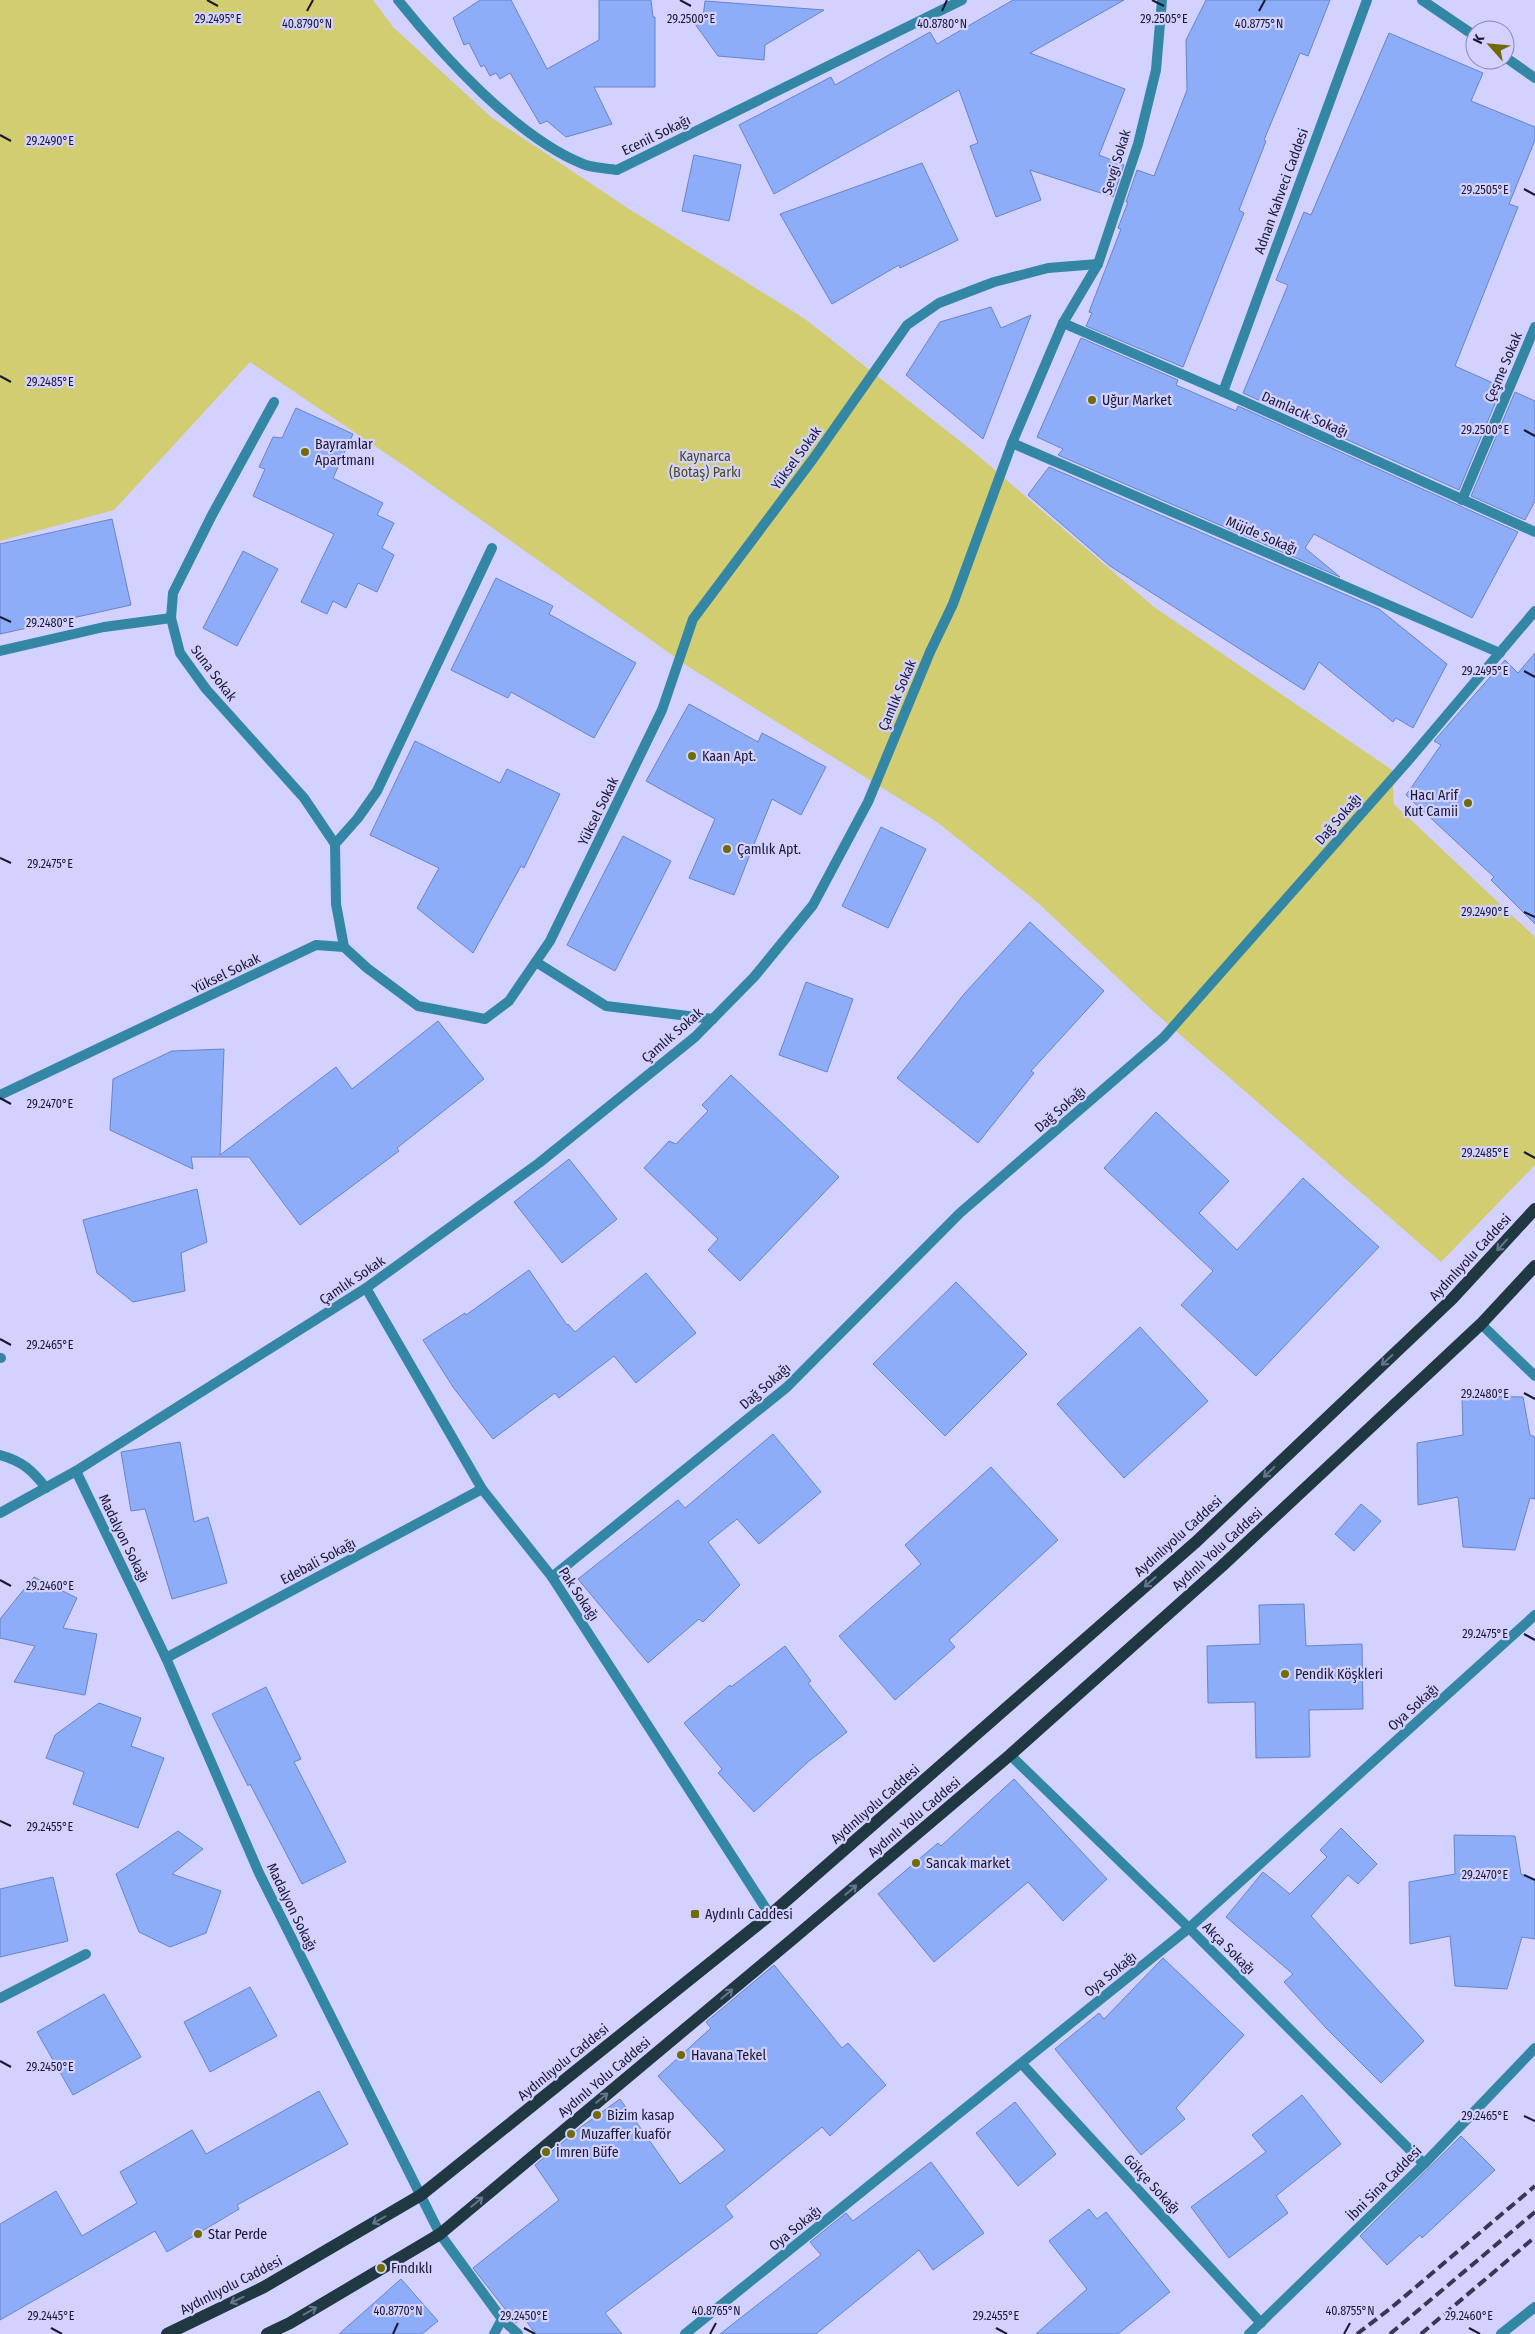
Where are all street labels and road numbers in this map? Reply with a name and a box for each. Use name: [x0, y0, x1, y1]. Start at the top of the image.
street label: Ecenil Sokağı: [619, 112, 693, 159]
street label: Adnan Kahveci Caddesi: [1251, 126, 1312, 256]
street label: Sevgi Sokak: [1098, 127, 1135, 197]
street label: Çeşme Sokak: [1481, 329, 1526, 405]
street label: Damlacık Sokağı: [1259, 388, 1351, 441]
street label: Yüksel Sokak: [768, 423, 825, 493]
street label: Müjde Sokağı: [1224, 513, 1300, 558]
street label: Suna Sokak: [187, 642, 240, 705]
street label: Çamlık Sokak: [875, 657, 920, 733]
street label: Yüksel Sokak: [575, 774, 623, 848]
street label: Dağ Sokağı: [1312, 790, 1365, 848]
street label: Yüksel Sokak: [189, 949, 264, 997]
street label: Çamlık Sokak: [638, 1004, 707, 1067]
street label: Dağ Sokağı: [1031, 1083, 1089, 1136]
street label: Aydınlıyolu Caddesi: [1426, 1210, 1515, 1304]
street label: Çamlık Sokak: [316, 1252, 389, 1309]
street label: Dağ Sokağı: [736, 1360, 794, 1413]
street label: Madalyon Sokağı: [95, 1491, 152, 1585]
street label: Aydınlıyolu Caddesi: [1131, 1492, 1226, 1580]
street label: Aydınlı Yolu Caddesi: [1169, 1504, 1266, 1594]
street label: Edebali Sokağı: [278, 1535, 359, 1588]
street label: Pak Sokağı: [555, 1564, 602, 1624]
street label: Oya Sokağı: [1384, 1680, 1442, 1735]
street label: Aydınlıyolu Caddesi: [827, 1761, 923, 1848]
street label: Aydınlı Yolu Caddesi: [865, 1774, 964, 1861]
street label: Madalyon Sokağı: [263, 1860, 320, 1954]
street label: Akça Sokağı: [1199, 1919, 1258, 1978]
street label: Oya Sokağı: [1081, 1948, 1140, 2001]
street label: Aydınlıyolu Caddesi: [514, 2020, 612, 2104]
street label: Aydınlı Yolu Caddesi: [555, 2034, 654, 2121]
street label: İbni Sina Caddesi: [1343, 2142, 1425, 2224]
street label: Gökçe Sokağı: [1120, 2151, 1183, 2218]
street label: Oya Sokağı: [766, 2202, 825, 2255]
street label: Aydınlıyolu Caddesi: [177, 2252, 285, 2319]

